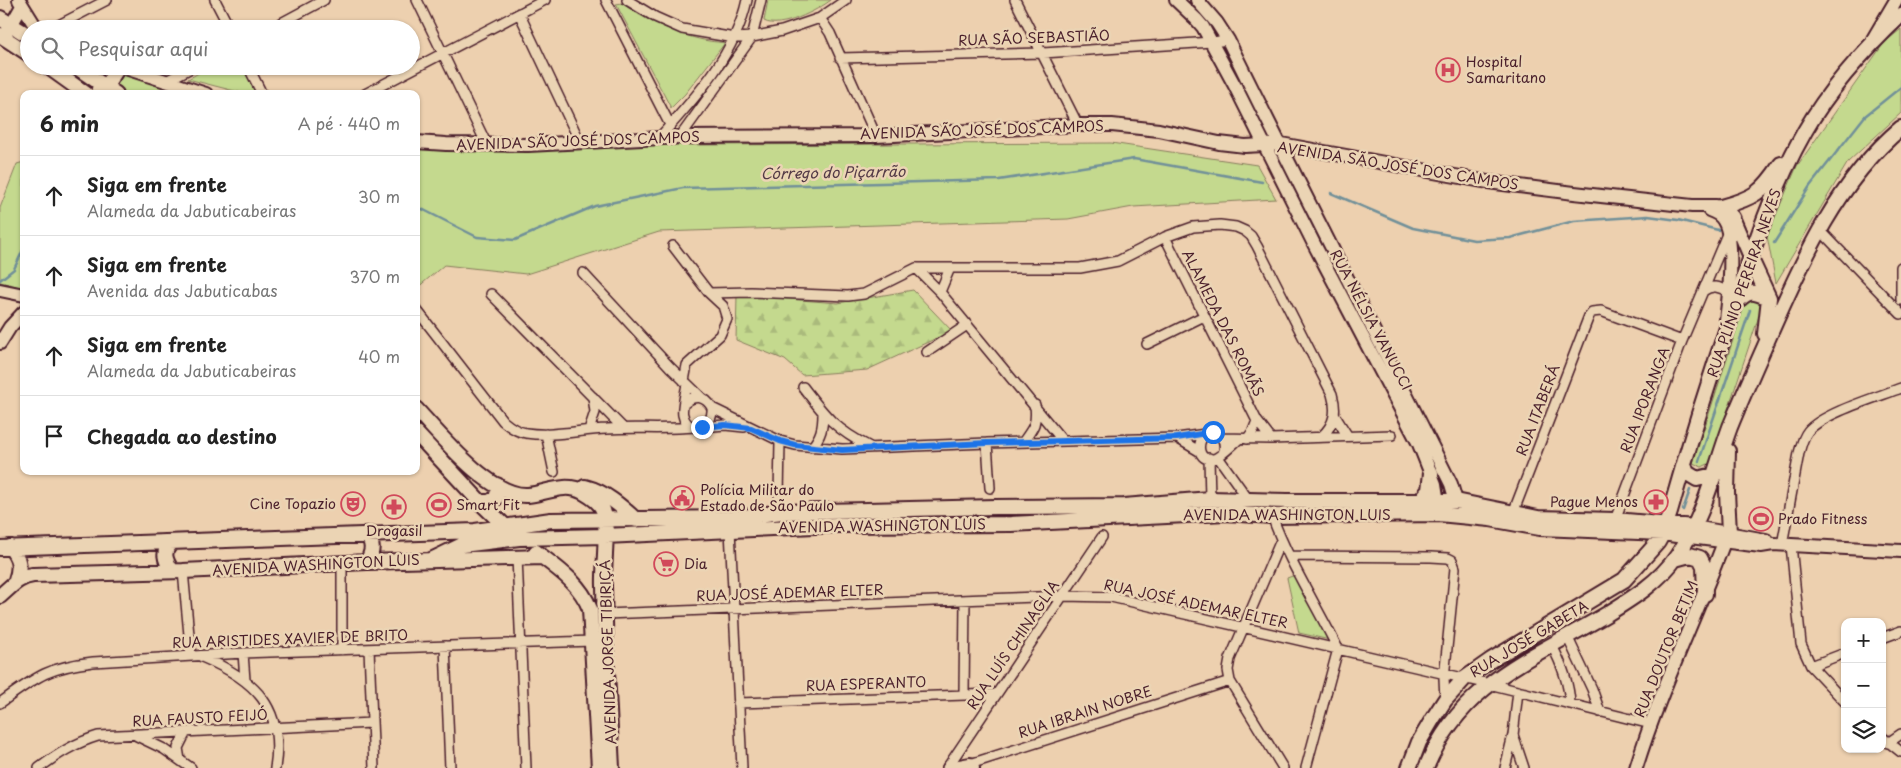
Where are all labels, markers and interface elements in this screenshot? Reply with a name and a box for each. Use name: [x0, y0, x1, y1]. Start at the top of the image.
search box: [20, 20, 420, 75]
street label: RUA SÃO SEBASTIÃO: [958, 24, 1110, 51]
icon: search: [38, 34, 66, 62]
text: Pesquisar aqui: [78, 34, 208, 62]
place label: Hospital Samaritano: [1466, 51, 1546, 88]
hospital icon: Hospital Samaritano: [1435, 57, 1461, 83]
text: 6 min: [40, 107, 99, 139]
text: A pé · 440 m: [298, 111, 400, 135]
street label: AVENIDA SÃO JOSÉ DOS CAMPOS: [860, 115, 1104, 144]
street label: AVENIDA SÃO JOSÉ DOS CAMPOS: [456, 126, 700, 155]
street label: AVENIDA SÃO JOSÉ DOS CAMPOS: [1276, 136, 1520, 195]
water label: Córrego do Piçarrão: [760, 159, 906, 184]
text: Siga em frente: [87, 170, 227, 198]
icon: ahead: [40, 182, 68, 210]
text: 30 m: [358, 184, 400, 208]
street label: RUA PLÍNIO PEREIRA NEVES: [1701, 185, 1786, 380]
text: Alameda da Jabuticabeiras: [87, 198, 296, 222]
street label: ALAMEDA DAS ROMÃS: [1177, 246, 1270, 400]
street label: RUA NÉLSIA VANUCCI: [1325, 246, 1418, 394]
text: Siga em frente: [87, 250, 227, 278]
icon: ahead: [40, 262, 68, 290]
text: 370 m: [350, 264, 400, 288]
text: Avenida das Jabuticabas: [87, 278, 278, 302]
text: Siga em frente: [87, 330, 227, 358]
icon: ahead: [40, 342, 68, 370]
street label: RUA IPORANGA: [1615, 343, 1675, 456]
text: 40 m: [358, 344, 400, 368]
text: Alameda da Jabuticabeiras: [87, 358, 296, 382]
street label: RUA ITABERÁ: [1510, 361, 1565, 459]
route end: [691, 416, 714, 439]
route start: [1202, 421, 1225, 444]
icon: arrive: [40, 422, 68, 450]
text: Chegada ao destino: [87, 422, 277, 450]
place label: Polícia Militar do Estado de São Paulo: [700, 479, 834, 516]
public building icon: Polícia Militar do Estado de São Paulo: [669, 485, 695, 511]
pharmacy icon: Pague Menos: [1643, 489, 1669, 515]
theatre icon: Cine Topazio: [340, 491, 366, 517]
place label: Pague Menos: [1550, 491, 1638, 512]
sports icon: Smart Fit: [426, 492, 452, 518]
place label: Cine Topazio: [249, 493, 336, 514]
pharmacy icon: Drogasil: [381, 494, 407, 520]
place label: Smart Fit: [456, 494, 520, 515]
street label: AVENIDA WASHINGTON LUIS: [1183, 504, 1391, 525]
sports icon: Prado Fitness: [1748, 506, 1774, 532]
place label: Prado Fitness: [1778, 508, 1868, 529]
street label: AVENIDA WASHINGTON LUIS: [778, 513, 986, 538]
place label: Drogasil: [365, 520, 423, 541]
street label: AVENIDA WASHINGTON LUIS: [212, 549, 420, 580]
supermarket icon: Dia: [653, 551, 679, 577]
place label: Dia: [684, 553, 708, 574]
street label: AVENIDA JORGE TIBIRIÇÁ: [594, 559, 621, 745]
street label: RUA JOSÉ ADEMAR ELTER: [1102, 574, 1290, 633]
street label: RUA LUÍS CHINAGLIA: [961, 575, 1064, 714]
street label: RUA DOUTOR BETIM: [1628, 577, 1703, 721]
street label: RUA JOSÉ ADEMAR ELTER: [696, 579, 884, 606]
street label: RUA JOSÉ GABETA: [1466, 595, 1592, 682]
map controls: [1841, 618, 1886, 753]
button: +: [1841, 618, 1886, 663]
street label: RUA ARISTIDES XAVIER DE BRITO: [172, 624, 408, 653]
button: −: [1841, 663, 1886, 708]
street label: RUA ESPERANTO: [805, 671, 927, 696]
street label: RUA IBRAIN NOBRE: [1015, 680, 1155, 743]
street label: RUA FAUSTO FEIJÓ: [132, 703, 268, 732]
button: layers: [1841, 708, 1886, 753]

